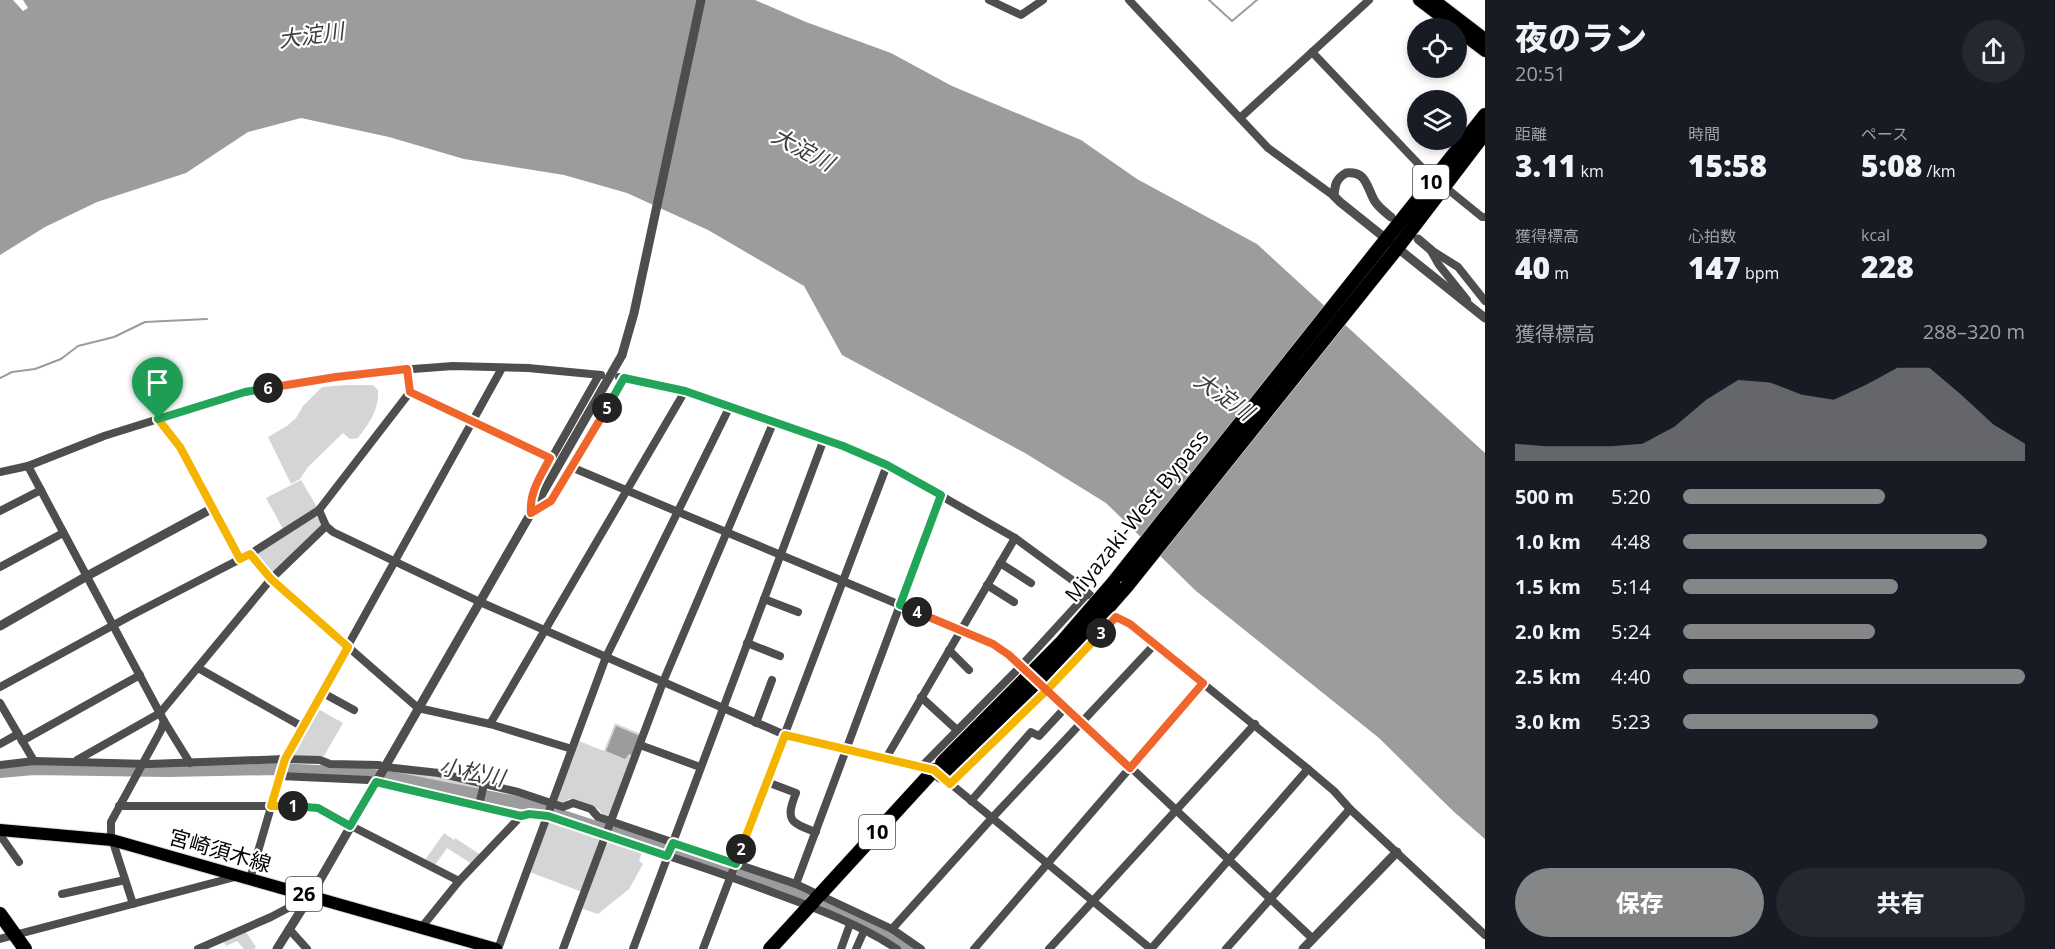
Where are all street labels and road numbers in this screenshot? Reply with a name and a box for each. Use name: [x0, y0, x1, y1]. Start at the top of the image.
road number: 10: [1413, 165, 1449, 199]
street label: Miyazaki-West Bypass: [1058, 424, 1214, 607]
road number: 10: [859, 815, 895, 849]
street label: 宮崎須木線: [166, 822, 275, 878]
road number: 26: [286, 877, 322, 911]

